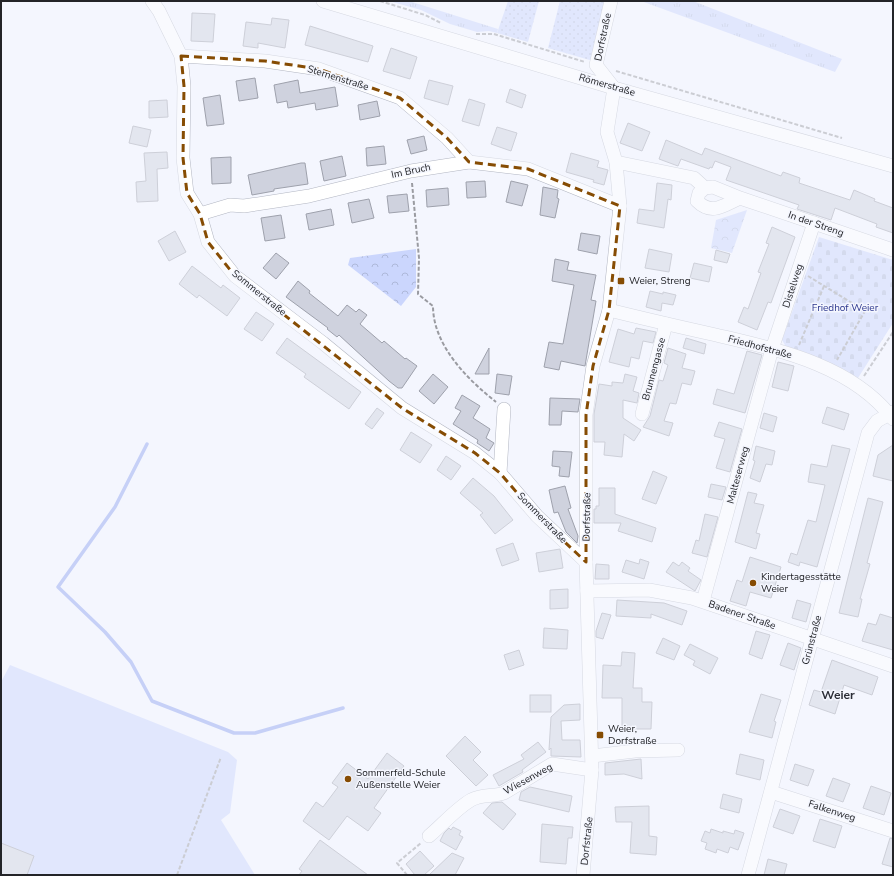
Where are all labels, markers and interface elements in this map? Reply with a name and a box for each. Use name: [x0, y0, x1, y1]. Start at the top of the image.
street label: Dorfstraße: [591, 12, 615, 62]
street label: Sternenstraße: [305, 62, 371, 94]
street label: Römerstraße: [577, 70, 637, 100]
street label: Im Bruch: [390, 160, 432, 182]
street label: In der Streng: [786, 208, 846, 240]
street label: Distelweg: [779, 262, 807, 310]
street label: Sommerstraße: [229, 267, 289, 319]
place label: Weier, Streng: [629, 274, 691, 288]
marker: Weier, Streng: [616, 276, 626, 286]
park label: Friedhof Weier: [812, 301, 879, 315]
street label: Friedhofstraße: [727, 332, 793, 362]
street label: Brunnengasse: [639, 336, 669, 402]
street label: Malteserweg: [724, 445, 752, 505]
street label: Sommerstraße: [514, 489, 570, 547]
street label: Dorfstraße: [580, 493, 594, 541]
place label: Kindertagesstätte Weier: [761, 570, 841, 596]
marker: Kindertagesstätte Weier: [748, 578, 758, 588]
street label: Badener Straße: [706, 597, 778, 633]
street label: Grünstraße: [799, 614, 825, 666]
district label: Weier: [821, 687, 855, 703]
place label: Weier, Dorfstraße: [608, 722, 657, 748]
marker: Weier, Dorfstraße: [595, 730, 605, 740]
street label: Wiesenweg: [501, 760, 555, 798]
place label: Sommerfeld-Schule Außenstelle Weier: [356, 766, 446, 792]
marker: Sommerfeld-Schule Außenstelle Weier: [343, 774, 353, 784]
street label: Falkenweg: [807, 797, 858, 825]
street label: Dorfstraße: [577, 816, 597, 866]

